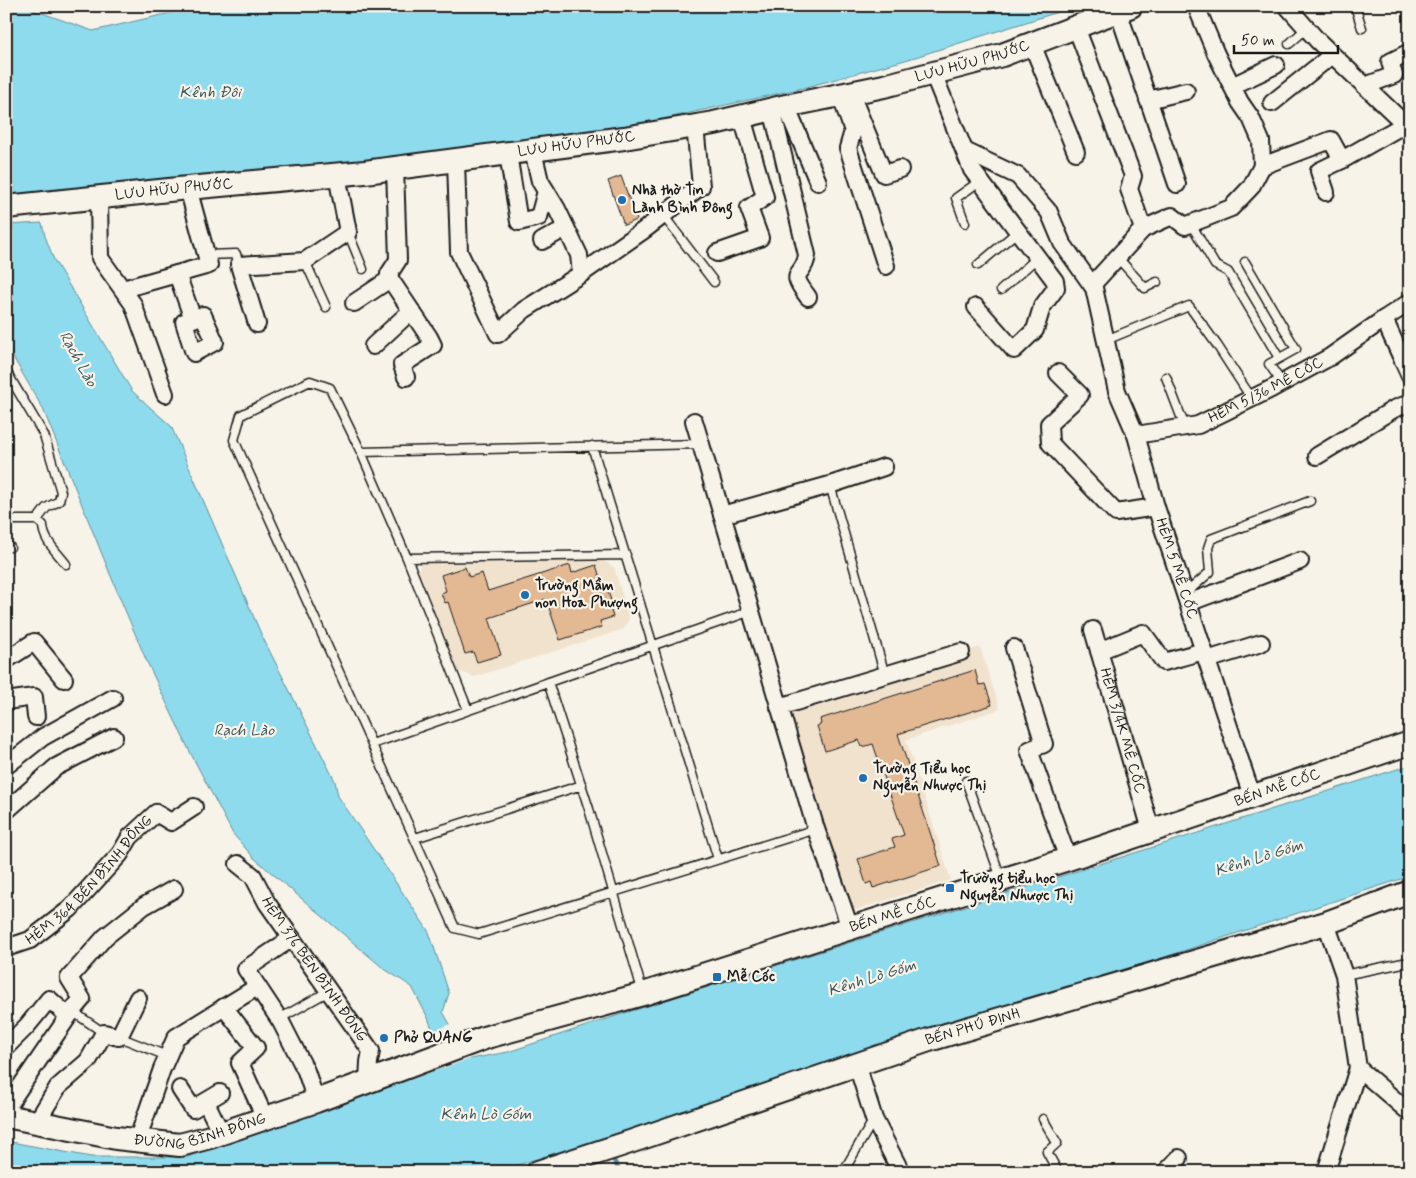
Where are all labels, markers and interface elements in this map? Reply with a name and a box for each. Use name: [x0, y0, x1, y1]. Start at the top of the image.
scale bar: [1234, 22, 1337, 54]
text: 50 m: [1241, 31, 1275, 51]
street label: LƯU HỮU PHƯỚC: [913, 35, 1033, 87]
water label: Kênh Đôi: [179, 82, 242, 103]
street label: LƯU HỮU PHƯỚC: [516, 126, 637, 162]
street label: LƯU HỮU PHƯỚC: [114, 174, 234, 206]
place label: Nhà thờ Tin Lành Bình Đông: [632, 181, 733, 220]
marker: Nhà thờ Tin Lành Bình Đông: [616, 194, 628, 206]
water label: Rạch Lào: [54, 327, 102, 392]
street label: HẺM 5/36 MỄ CỐC: [1205, 352, 1327, 428]
street label: HẺM 5 MỄ CỐC: [1150, 515, 1203, 622]
place label: Trường Mầm non Hoa Phượng: [535, 576, 638, 615]
marker: Trường Mầm non Hoa Phượng: [519, 589, 531, 601]
street label: HẺM 3/4K MỄ CỐC: [1095, 666, 1150, 796]
water label: Rạch Lào: [214, 720, 276, 741]
place label: Trường Tiểu học Nguyễn Nhược Thị: [873, 759, 986, 798]
street label: BẾN MỄ CỐC: [1232, 764, 1323, 812]
marker: Trường Tiểu học Nguyễn Nhược Thị: [857, 772, 869, 784]
street label: HẺM 364 BẾN BÌNH ĐÔNG: [22, 811, 157, 950]
water label: Kênh Lò Gốm: [1212, 835, 1306, 881]
place label: Trường tiểu học Nguyễn Nhược Thị: [960, 869, 1073, 908]
marker: Trường tiểu học Nguyễn Nhược Thị: [944, 882, 956, 894]
street label: BẾN MỄ CỐC: [847, 891, 939, 938]
street label: HẺM 376 BẾN BÌNH ĐÔNG: [256, 894, 372, 1046]
water label: Kênh Lò Gốm: [825, 955, 919, 1001]
place label: Mễ Cốc: [727, 967, 775, 987]
marker: Mễ Cốc: [711, 971, 723, 983]
street label: BẾN PHÚ ĐỊNH: [923, 1004, 1022, 1051]
place label: Phở QUANG: [394, 1028, 473, 1048]
marker: Phở QUANG: [378, 1032, 390, 1044]
water label: Kênh Lò Gốm: [440, 1104, 532, 1125]
street label: ĐƯỜNG BÌNH ĐÔNG: [133, 1109, 269, 1156]

